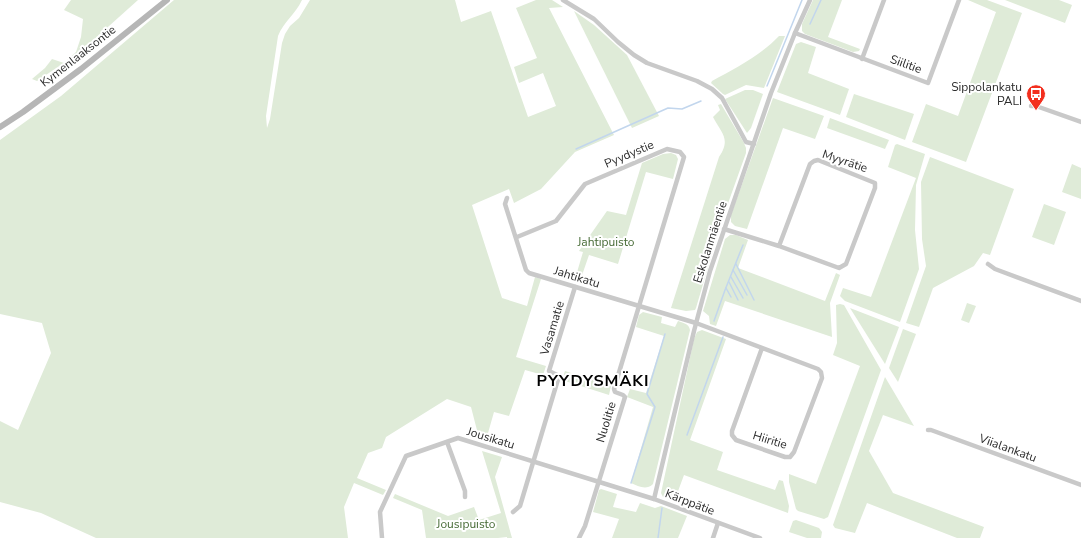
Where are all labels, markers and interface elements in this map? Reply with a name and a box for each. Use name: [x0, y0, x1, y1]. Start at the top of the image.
street label: Kymenlaaksontie: [37, 21, 119, 91]
street label: Siilitie: [888, 51, 924, 77]
place label: Sippolankatu PALI: [951, 79, 1022, 109]
bus stop icon: Sippolankatu PALI: [1025, 83, 1047, 111]
street label: Pyydystie: [602, 136, 656, 172]
street label: Myyrätie: [820, 146, 870, 176]
street label: Eskolanmäentie: [689, 199, 731, 285]
park label: Jahtipuisto: [576, 234, 635, 250]
street label: Jahtikatu: [551, 262, 602, 292]
street label: Vasamatie: [536, 299, 568, 358]
district label: PYYDYSMÄKI: [537, 370, 649, 392]
street label: Nuolitie: [592, 400, 620, 444]
street label: Jousikatu: [464, 423, 517, 453]
street label: Hiiritie: [751, 427, 789, 453]
street label: Viialankatu: [976, 430, 1039, 466]
street label: Kärppätie: [663, 485, 717, 519]
park label: Jousipuisto: [436, 516, 496, 532]

